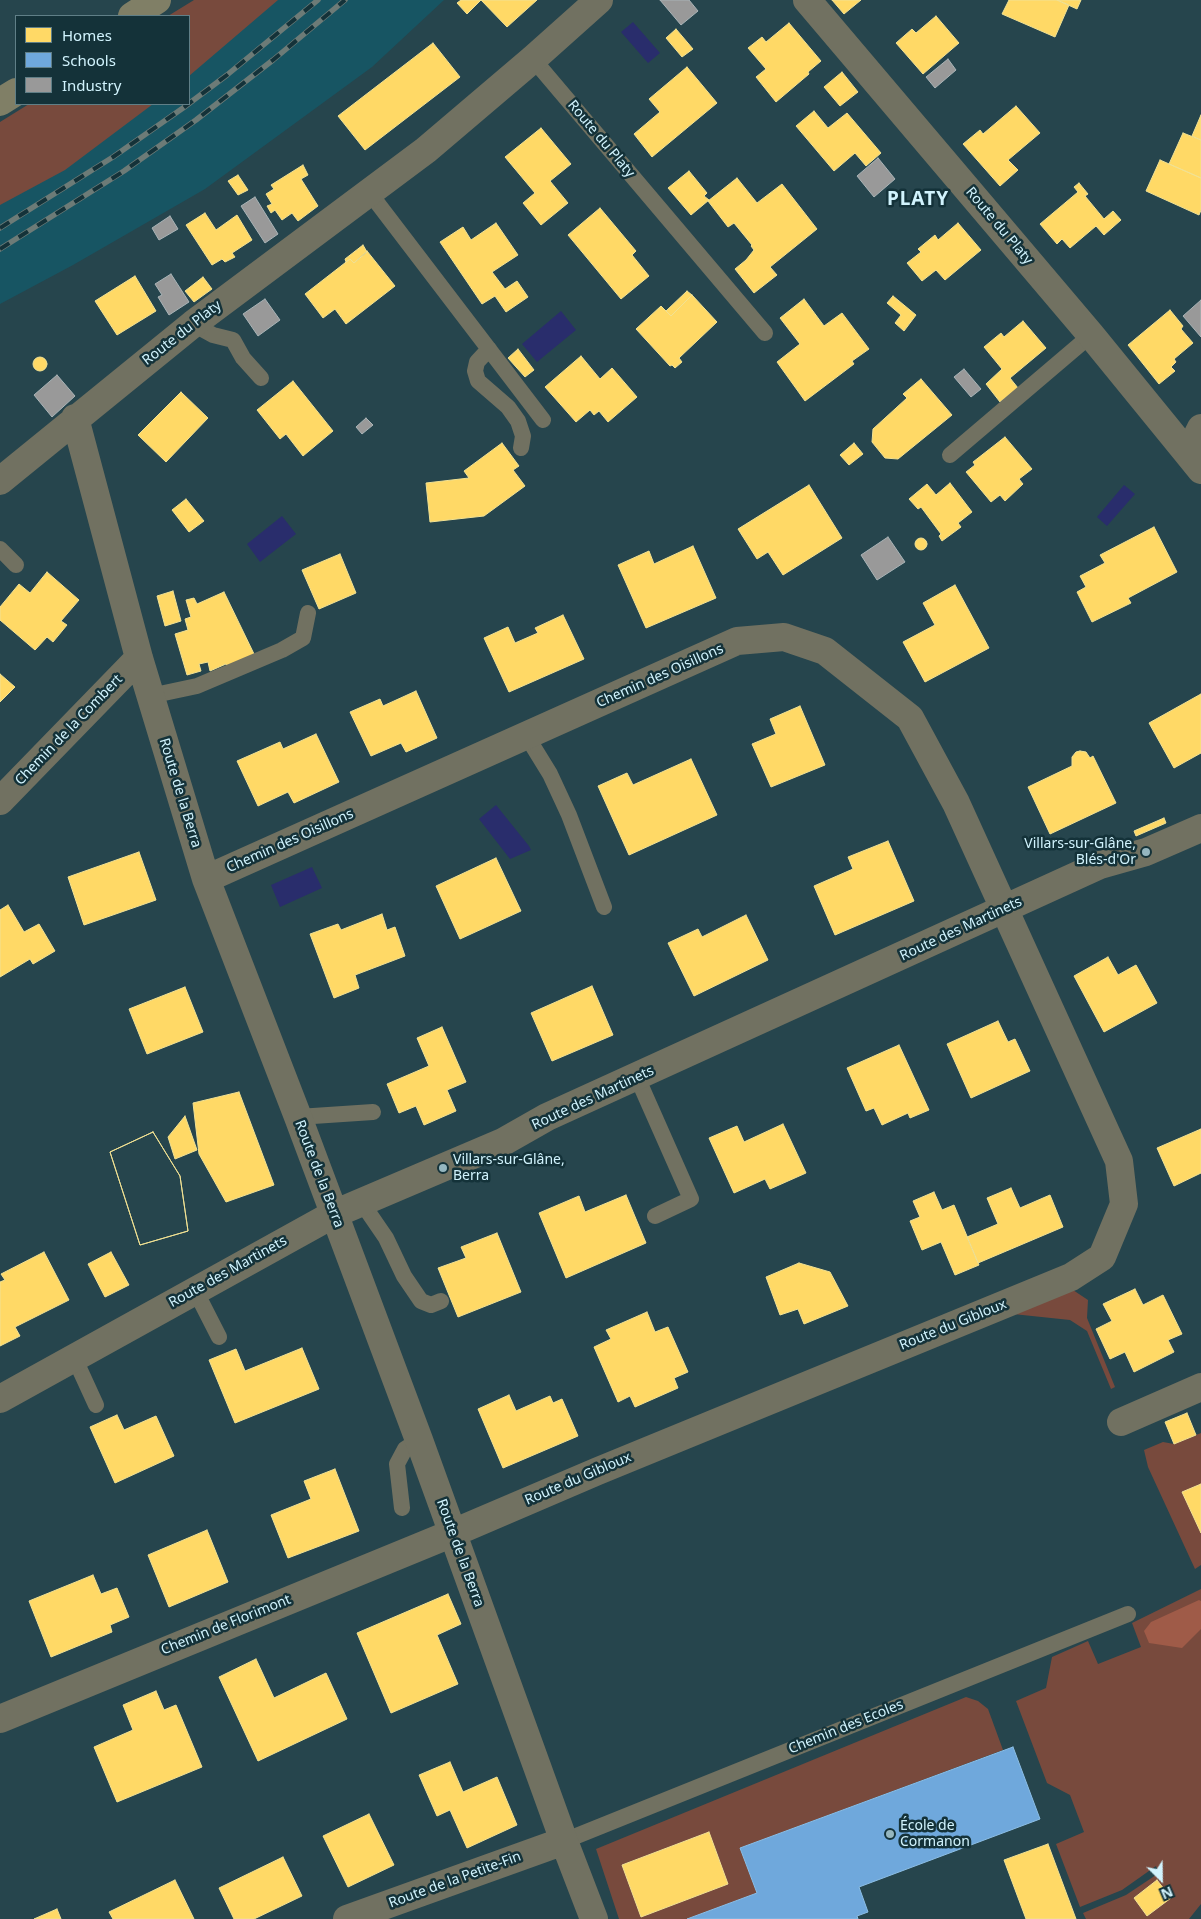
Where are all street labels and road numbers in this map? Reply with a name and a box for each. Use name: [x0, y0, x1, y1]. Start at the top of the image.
street label: Route du Platy: [564, 97, 638, 181]
street label: Route du Platy: [962, 184, 1036, 268]
street label: Route du Platy: [139, 297, 225, 369]
street label: Chemin des Oisillons: [594, 640, 726, 712]
street label: Chemin de la Combert: [12, 671, 126, 789]
street label: Route de la Berra: [155, 736, 205, 850]
street label: Chemin des Oisillons: [224, 805, 356, 877]
street label: Route des Martinets: [897, 893, 1025, 965]
street label: Route des Martinets: [529, 1062, 657, 1134]
street label: Route de la Berra: [291, 1118, 347, 1230]
street label: Route des Martinets: [166, 1233, 290, 1311]
street label: Route du Gibloux: [897, 1296, 1009, 1354]
street label: Route du Gibloux: [522, 1449, 634, 1509]
street label: Route de la Berra: [433, 1497, 487, 1609]
street label: Chemin de Florimont: [159, 1591, 293, 1659]
street label: Chemin des Ecoles: [786, 1696, 906, 1758]
street label: Route de la Petite-Fin: [386, 1848, 524, 1912]

